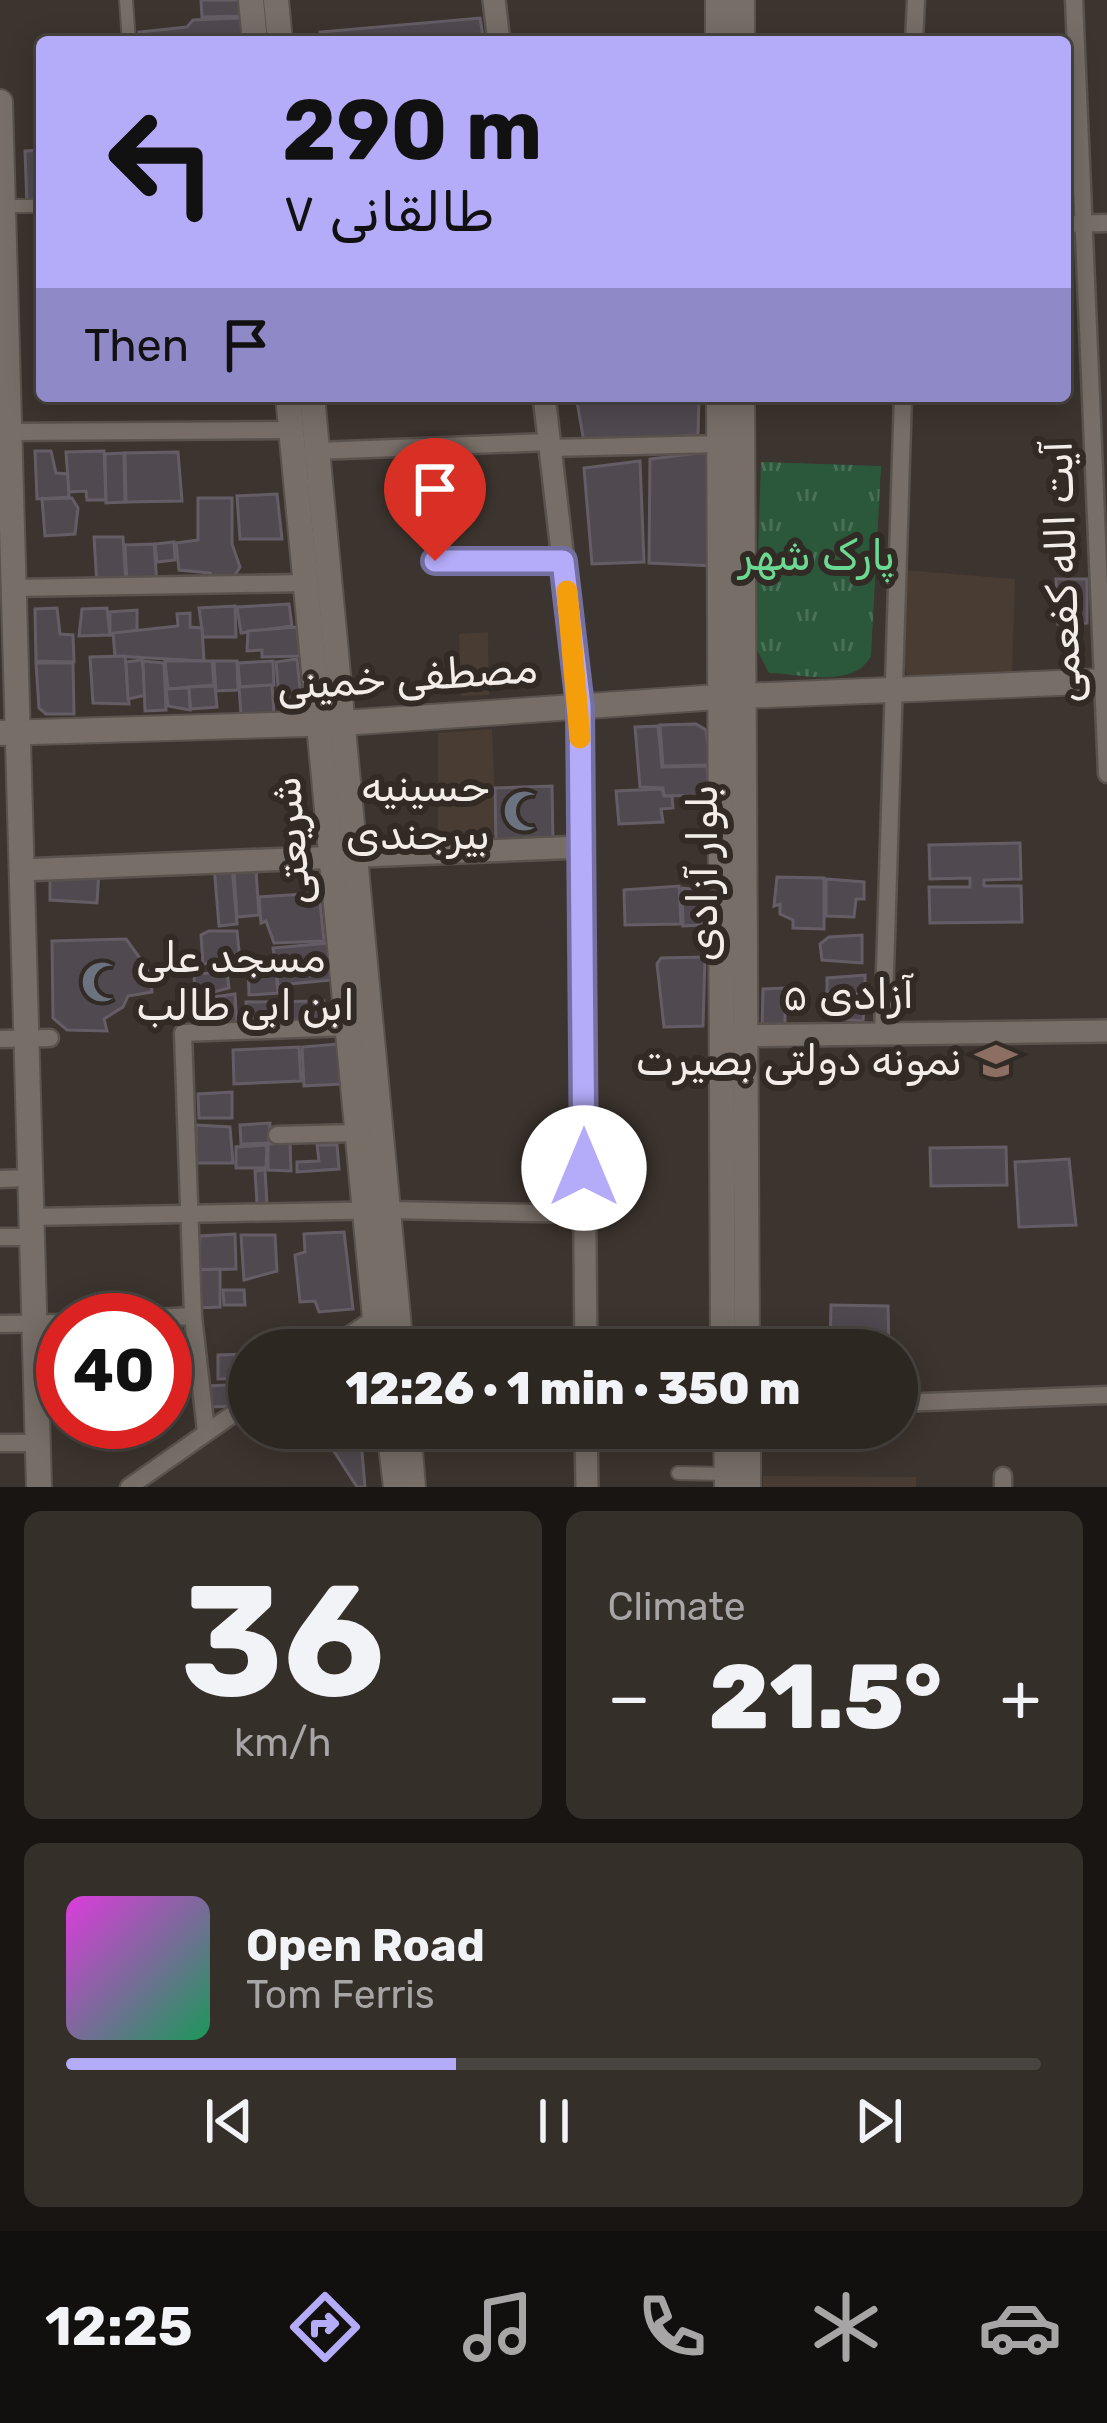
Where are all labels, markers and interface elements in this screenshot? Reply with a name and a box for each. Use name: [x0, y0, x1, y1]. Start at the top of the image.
text: 290 m: [282, 80, 542, 180]
icon: left: [84, 84, 240, 240]
text: طالقانی ۷: [282, 181, 494, 245]
icon: arrive: [213, 312, 279, 378]
text: Then: [84, 319, 189, 372]
pin: [384, 438, 486, 561]
street label: آیت الله کفعمی: [1032, 440, 1092, 704]
icon: arrive: [402, 456, 468, 522]
park label: پارک شهر: [736, 531, 895, 584]
street label: مصطفی خمینی: [275, 643, 539, 711]
place label: حسینیه بیرجندی: [346, 762, 490, 860]
street label: شریعتی: [260, 774, 322, 908]
street label: بلوار آزادی: [678, 785, 728, 961]
mosque icon: حسینیه بیرجندی: [501, 788, 547, 834]
place label: مسجد علی ابن ابی طالب: [136, 933, 355, 1031]
mosque icon: مسجد علی ابن ابی طالب: [79, 959, 125, 1005]
street label: آزادی ۵: [782, 969, 914, 1021]
place label: نمونه دولتی بصیرت: [635, 1036, 962, 1086]
school or university icon: نمونه دولتی بصیرت: [973, 1038, 1019, 1084]
position arrow: [521, 1105, 647, 1231]
speed limit sign: 40: [36, 1293, 192, 1449]
text: 12:26 · 1 min · 350 m: [345, 1362, 801, 1415]
text: 36: [181, 1549, 385, 1734]
text: Climate: [608, 1584, 746, 1630]
text: 21.5°: [709, 1644, 942, 1751]
text: −: [608, 1658, 650, 1737]
text: +: [1000, 1658, 1041, 1737]
text: km/h: [234, 1720, 331, 1766]
text: Open Road: [246, 1919, 485, 1972]
text: Tom Ferris: [246, 1972, 435, 2018]
icon: previous: [196, 2088, 262, 2154]
icon: pause: [521, 2088, 587, 2154]
icon: next: [846, 2088, 912, 2154]
icon: directions: [283, 2285, 367, 2369]
icon: music: [456, 2285, 540, 2369]
icon: phone: [630, 2285, 714, 2369]
icon: climate: [804, 2285, 888, 2369]
icon: car: [978, 2285, 1062, 2369]
text: 12:25: [45, 2295, 193, 2359]

